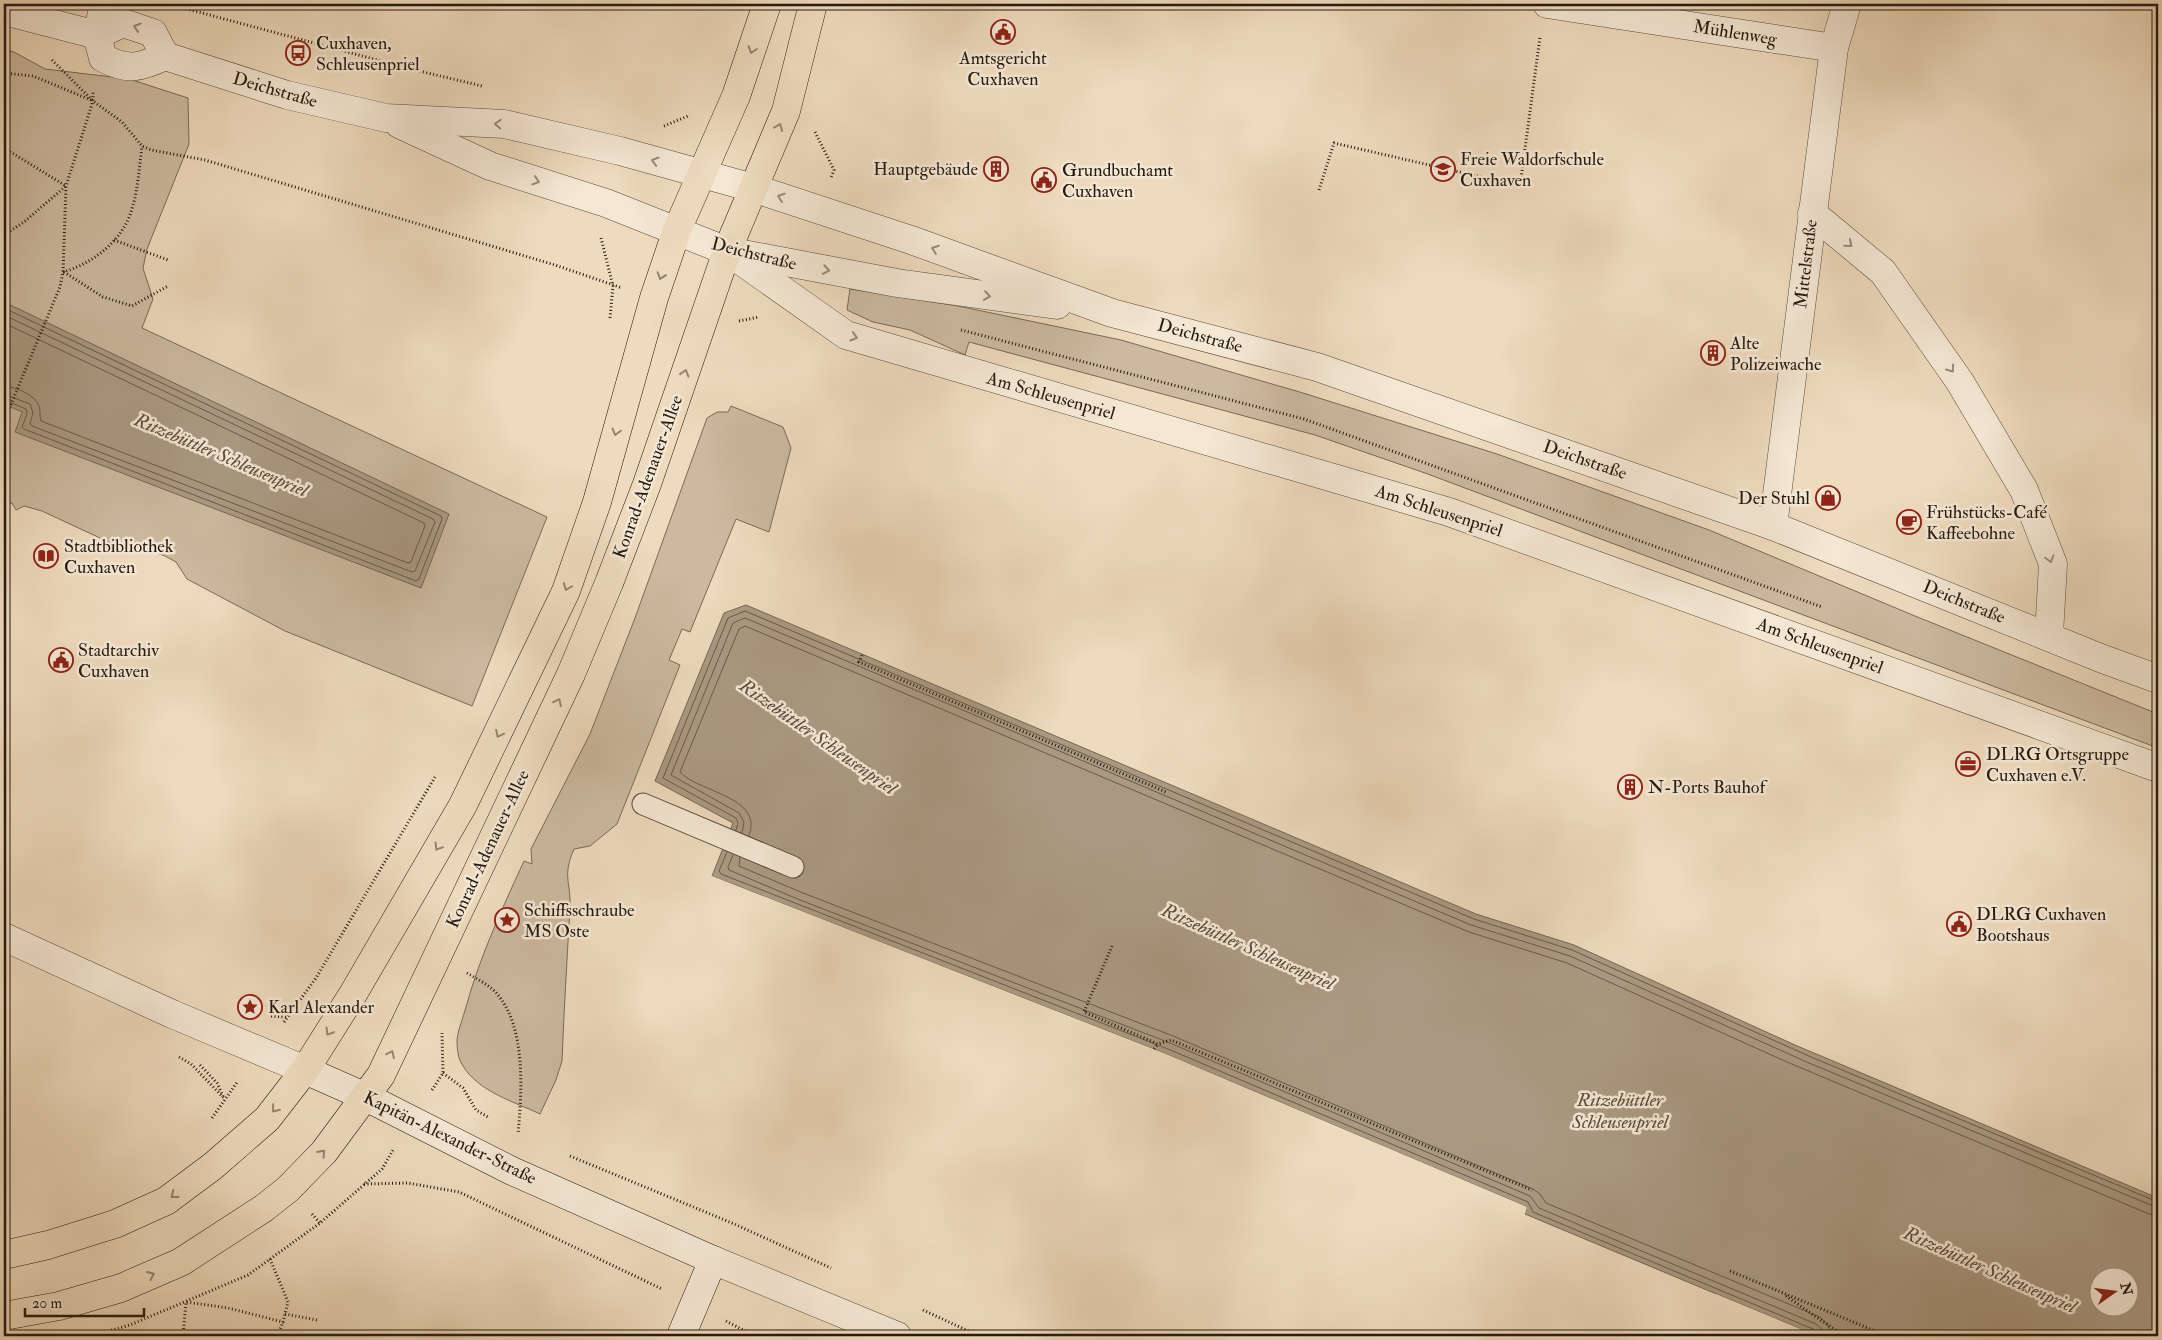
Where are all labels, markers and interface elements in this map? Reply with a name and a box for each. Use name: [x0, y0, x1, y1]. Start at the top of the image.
street label: Mühlenweg: [1692, 15, 1780, 51]
public building icon: Amtsgericht Cuxhaven: [990, 19, 1016, 45]
one-way arrow: [133, 23, 142, 33]
place label: Cuxhaven, Schleusenpriel: [316, 32, 420, 76]
bus stop icon: Cuxhaven, Schleusenpriel: [285, 40, 311, 66]
one-way arrow: [748, 46, 758, 54]
place label: Amtsgericht Cuxhaven: [958, 47, 1047, 91]
street label: Deichstraße: [230, 67, 320, 113]
one-way arrow: [493, 118, 501, 129]
one-way arrow: [772, 123, 783, 132]
place label: Freie Waldorfschule Cuxhaven: [1460, 148, 1604, 192]
building icon: Hauptgebäude: [983, 156, 1009, 182]
school or university icon: Freie Waldorfschule Cuxhaven: [1430, 156, 1456, 182]
one-way arrow: [652, 157, 660, 167]
place label: Hauptgebäude: [873, 158, 978, 181]
place label: Grundbuchamt Cuxhaven: [1062, 159, 1173, 203]
public building icon: Grundbuchamt Cuxhaven: [1031, 167, 1057, 193]
one-way arrow: [531, 175, 540, 185]
one-way arrow: [777, 193, 785, 203]
street label: Mittelstraße: [1789, 218, 1823, 310]
street label: Deichstraße: [709, 232, 799, 276]
one-way arrow: [1844, 238, 1853, 247]
one-way arrow: [931, 245, 939, 255]
one-way arrow: [822, 265, 831, 275]
one-way arrow: [657, 271, 667, 280]
one-way arrow: [982, 290, 991, 300]
street label: Deichstraße: [1155, 314, 1245, 358]
one-way arrow: [850, 332, 858, 342]
place label: Alte Polizeiwache: [1729, 332, 1822, 376]
building icon: Alte Polizeiwache: [1700, 340, 1726, 366]
one-way arrow: [1945, 364, 1954, 373]
street label: Am Schleusenpriel: [983, 366, 1118, 425]
one-way arrow: [680, 369, 690, 377]
street label: Konrad-Adenauer-Allee: [608, 392, 688, 562]
water label: Ritzebüttler Schleusenpriel: [130, 407, 313, 503]
one-way arrow: [611, 428, 621, 436]
street label: Deichstraße: [1540, 435, 1630, 485]
street label: Am Schleusenpriel: [1371, 479, 1506, 543]
shop icon: Der Stuhl: [1815, 485, 1841, 511]
place label: Der Stuhl: [1738, 487, 1810, 510]
place label: Frühstücks-Café Kaffeebohne: [1926, 501, 2047, 545]
cafe icon: Frühstücks-Café Kaffeebohne: [1896, 509, 1922, 535]
place label: Stadtbibliothek Cuxhaven: [64, 535, 174, 579]
library icon: Stadtbibliothek Cuxhaven: [33, 543, 59, 569]
one-way arrow: [2045, 554, 2055, 563]
street label: Deichstraße: [1919, 575, 2009, 629]
one-way arrow: [563, 582, 573, 591]
street label: Am Schleusenpriel: [1753, 612, 1887, 680]
place label: Stadtarchiv Cuxhaven: [78, 639, 159, 683]
public building icon: Stadtarchiv Cuxhaven: [48, 647, 74, 673]
water label: Ritzebüttler Schleusenpriel: [734, 673, 902, 801]
one-way arrow: [552, 698, 562, 707]
one-way arrow: [495, 729, 505, 738]
place label: DLRG Ortsgruppe Cuxhaven e.V.: [1986, 743, 2129, 787]
office icon: DLRG Ortsgruppe Cuxhaven e.V.: [1955, 751, 1981, 777]
street label: Konrad-Adenauer-Allee: [441, 766, 535, 932]
building icon: N-Ports Bauhof: [1617, 774, 1643, 800]
place label: N-Ports Bauhof: [1648, 776, 1769, 799]
one-way arrow: [435, 842, 445, 851]
water label: Ritzebüttler Schleusenpriel: [1157, 898, 1339, 996]
place label: Schiffsschraube MS Oste: [524, 899, 635, 943]
place label: DLRG Cuxhaven Bootshaus: [1976, 903, 2106, 947]
place icon: Schiffsschraube MS Oste: [494, 907, 520, 933]
public building icon: DLRG Cuxhaven Bootshaus: [1946, 911, 1972, 937]
place icon: Karl Alexander: [237, 994, 263, 1020]
place label: Karl Alexander: [268, 996, 375, 1019]
one-way arrow: [326, 1027, 335, 1036]
one-way arrow: [385, 1051, 395, 1060]
street label: Kapitän-Alexander-Straße: [360, 1086, 541, 1190]
water label: Ritzebüttler Schleusenpriel: [1571, 1088, 1670, 1134]
one-way arrow: [273, 1103, 281, 1112]
one-way arrow: [316, 1150, 325, 1159]
one-way arrow: [171, 1190, 180, 1198]
water label: Ritzebüttler Schleusenpriel: [1899, 1221, 2081, 1319]
north arrow: [2090, 1268, 2140, 1318]
one-way arrow: [146, 1270, 155, 1281]
text: N: [2116, 1280, 2136, 1298]
scale bar: [25, 1285, 144, 1317]
text: 20 m: [32, 1294, 62, 1313]

